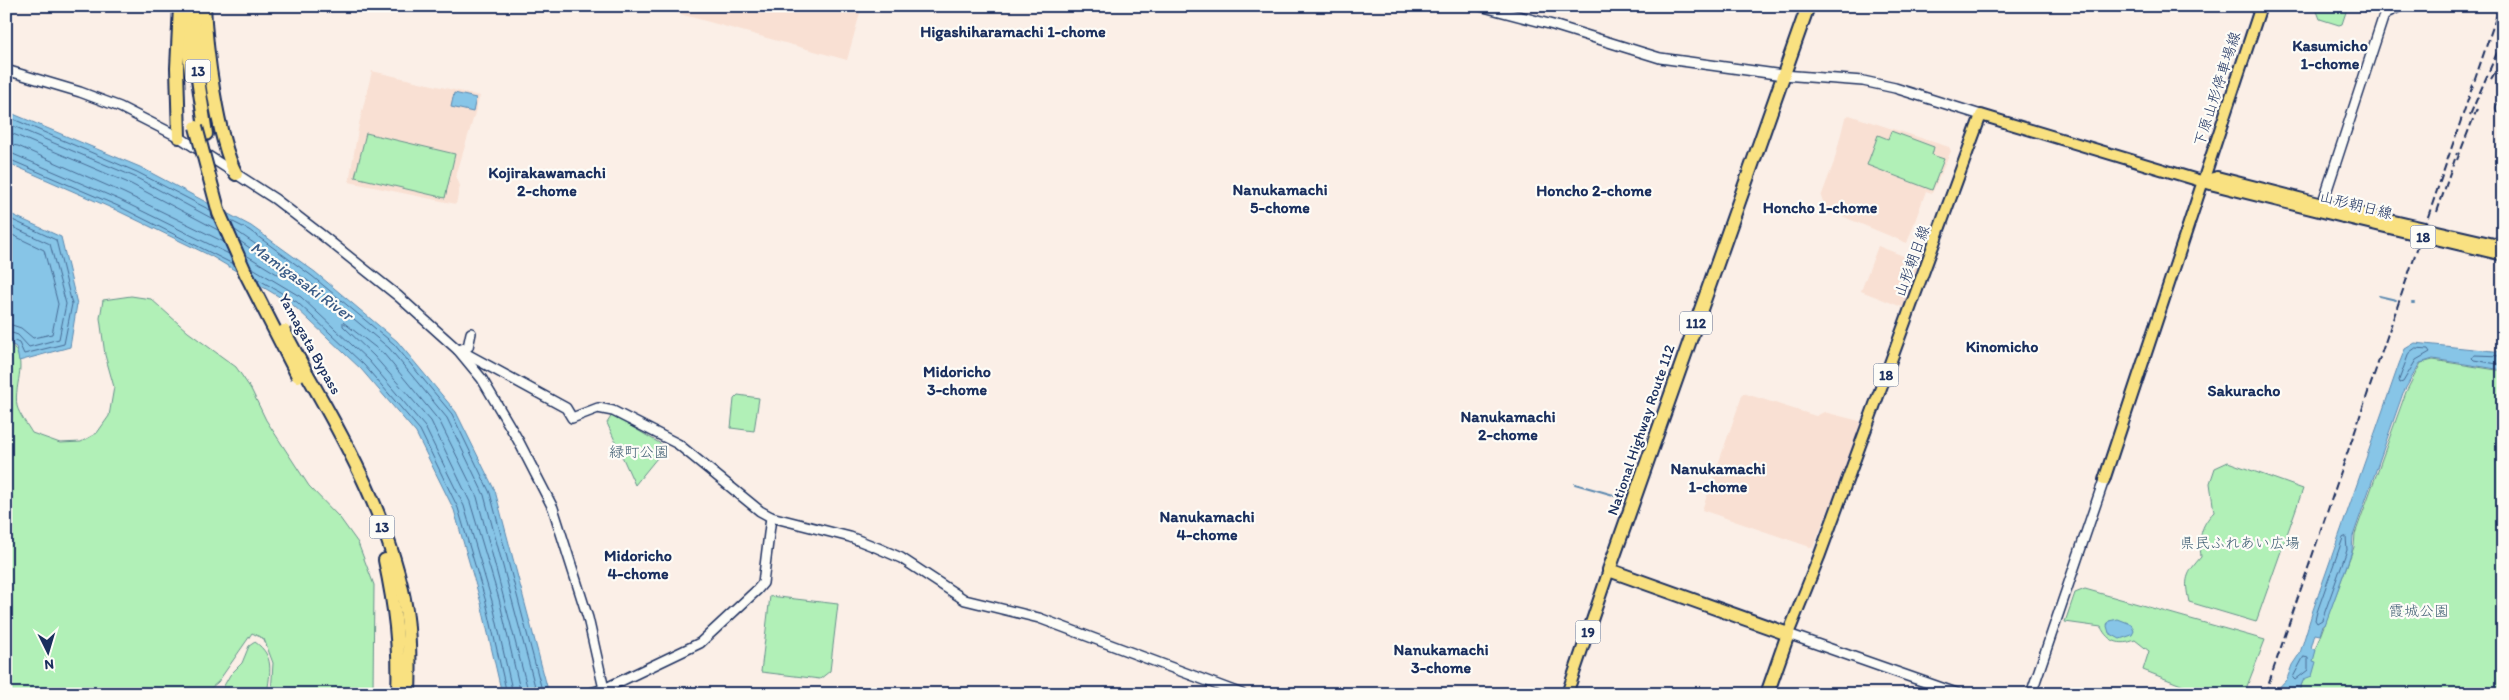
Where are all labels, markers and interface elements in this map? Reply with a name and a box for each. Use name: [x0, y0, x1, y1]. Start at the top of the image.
district label: Higashiharamachi 1-chome: [920, 22, 1106, 42]
street label: 下原山形停車場線: [2190, 29, 2244, 149]
district label: Kasumicho 1-chome: [2292, 36, 2368, 73]
road number: 13: [186, 59, 210, 82]
district label: Kojirakawamachi 2-chome: [488, 163, 606, 200]
district label: Nanukamachi 5-chome: [1233, 180, 1327, 217]
district label: Honcho 2-chome: [1536, 181, 1652, 200]
street label: 山形朝日線: [2317, 187, 2395, 223]
district label: Honcho 1-chome: [1763, 198, 1878, 217]
street label: 山形朝日線: [1891, 223, 1933, 299]
road number: 18: [2410, 226, 2436, 248]
water label: Mamigasaki River: [247, 238, 358, 325]
street label: Yamagata Bypass: [275, 290, 345, 398]
road number: 112: [1680, 312, 1712, 334]
district label: Kinomicho: [1966, 337, 2038, 356]
street label: National Highway Route 112: [1603, 342, 1679, 518]
district label: Midoricho 3-chome: [923, 362, 991, 399]
road number: 18: [1874, 364, 1898, 386]
district label: Sakuracho: [2208, 381, 2280, 400]
district label: Nanukamachi 2-chome: [1461, 407, 1555, 444]
park label: 緑町公園: [609, 443, 669, 461]
district label: Nanukamachi 1-chome: [1671, 459, 1765, 496]
district label: Nanukamachi 4-chome: [1160, 507, 1254, 544]
road number: 13: [370, 516, 394, 538]
park label: 県民ふれあい広場: [2180, 534, 2300, 552]
district label: Midoricho 4-chome: [604, 546, 672, 583]
park label: 霞城公園: [2389, 602, 2449, 620]
road number: 19: [1576, 620, 1600, 644]
north arrow: [22, 628, 72, 678]
district label: Nanukamachi 3-chome: [1394, 640, 1488, 677]
text: N: [44, 656, 55, 673]

